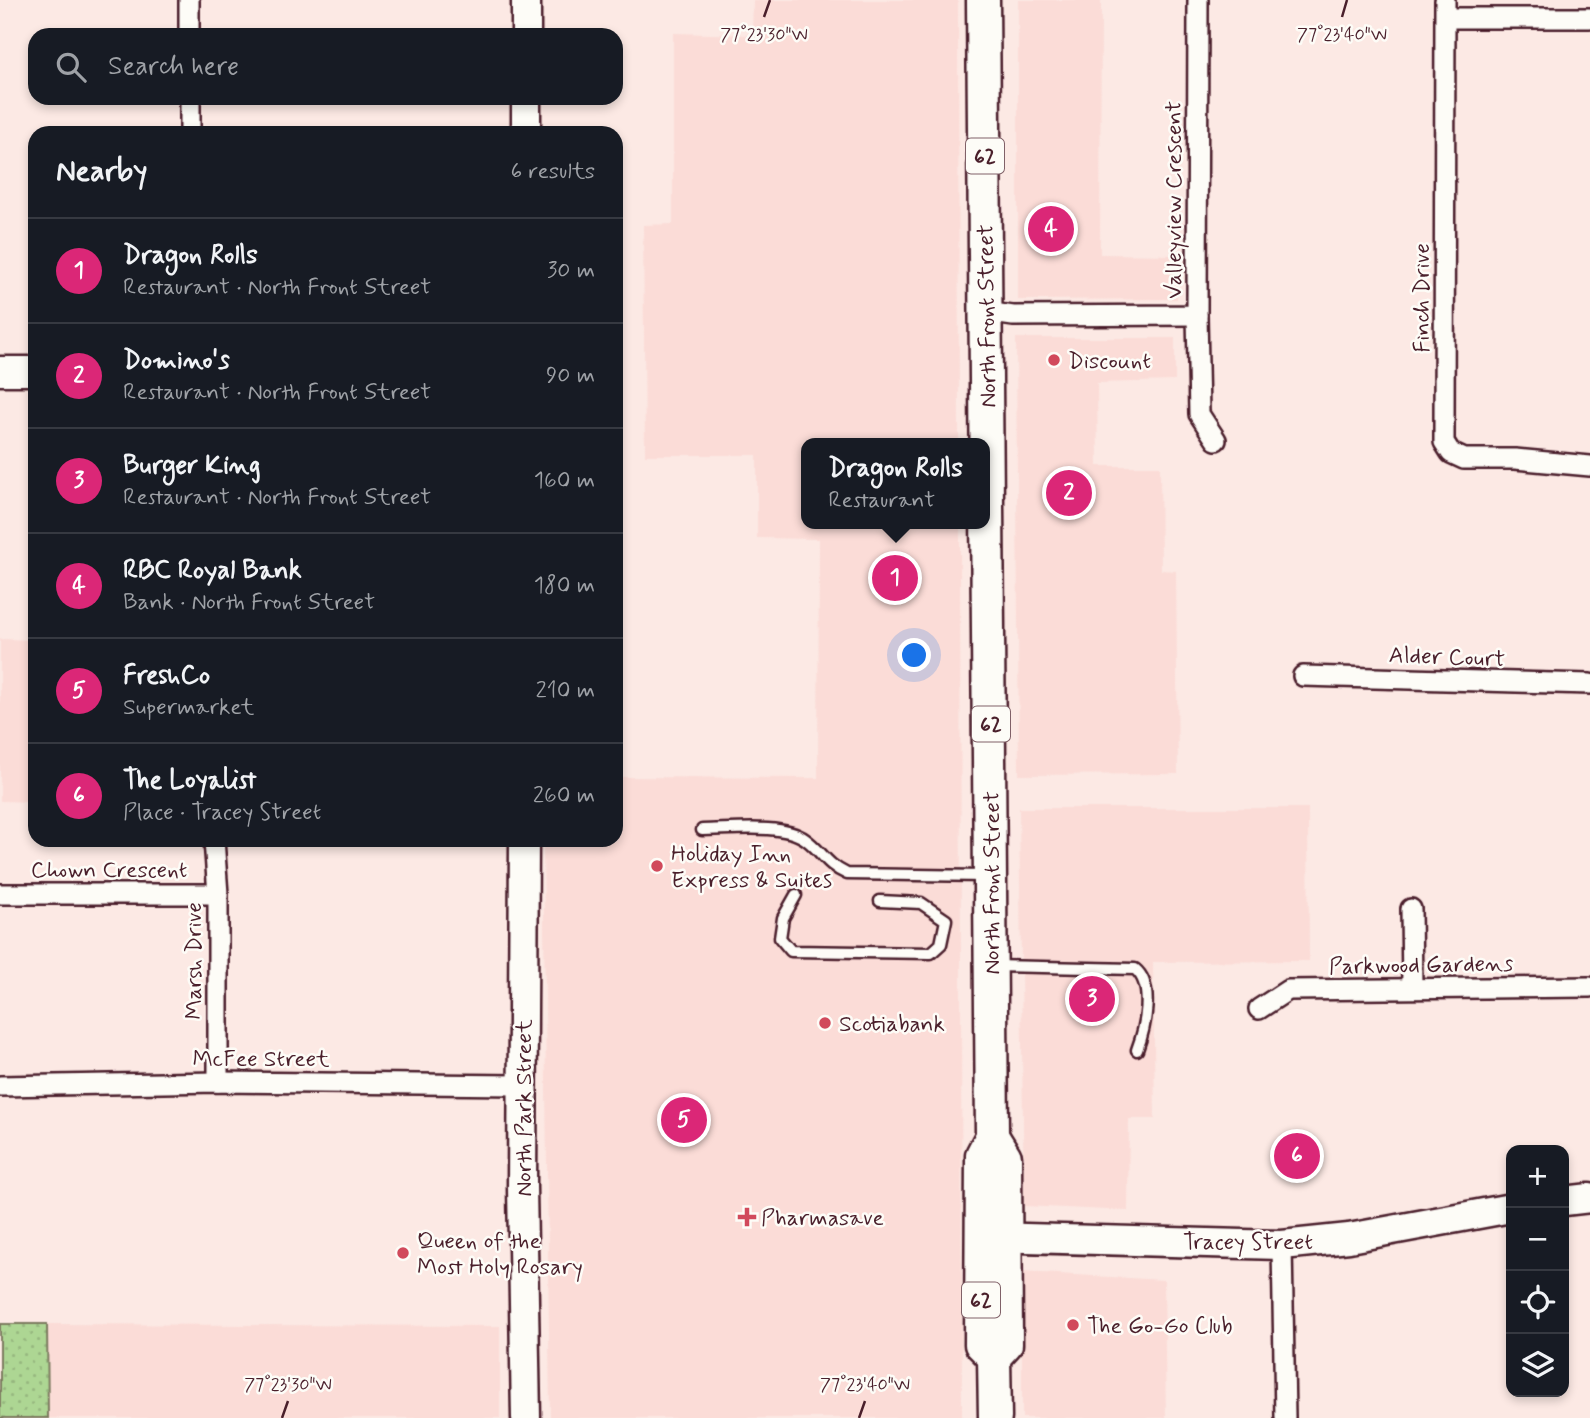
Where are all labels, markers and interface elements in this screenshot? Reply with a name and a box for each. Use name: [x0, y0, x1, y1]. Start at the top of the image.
text: 77°23'30"W: [720, 23, 808, 47]
text: 77°23'40"W: [1297, 23, 1387, 47]
search box: [28, 28, 623, 105]
icon: search: [52, 48, 90, 86]
text: Search here: [108, 50, 239, 84]
street label: Valleyview Crescent: [1160, 101, 1190, 299]
road number: 62: [966, 138, 1004, 174]
text: Nearby: [56, 152, 147, 191]
text: 6 results: [511, 157, 595, 187]
pin: 4: [1028, 203, 1074, 255]
street label: North Front Street: [971, 224, 1005, 408]
text: Dragon Rolls: [123, 239, 258, 273]
street label: Finch Drive: [1408, 243, 1438, 353]
text: 1: [74, 256, 84, 286]
text: 30 m: [547, 256, 595, 286]
text: Restaurant · North Front Street: [123, 273, 431, 303]
text: Domino's: [123, 344, 230, 378]
place label: Discount: [1068, 347, 1151, 377]
marker: Discount: [1046, 352, 1062, 368]
text: 2: [73, 361, 85, 391]
text: 90 m: [546, 361, 595, 391]
text: Restaurant · North Front Street: [123, 378, 431, 408]
popup: [801, 438, 990, 529]
text: Burger King: [123, 449, 261, 483]
text: Dragon Rolls: [828, 452, 963, 486]
text: 3: [74, 466, 84, 496]
text: 160 m: [534, 466, 595, 496]
pin: 2: [1046, 467, 1092, 519]
text: Restaurant · North Front Street: [123, 483, 431, 513]
text: Restaurant: [828, 486, 935, 516]
pin: 1: [872, 552, 918, 604]
text: RBC Royal Bank: [123, 554, 302, 588]
text: 4: [72, 571, 86, 601]
text: 180 m: [534, 571, 595, 601]
text: Bank · North Front Street: [123, 588, 375, 618]
your location: [897, 638, 931, 672]
street label: Alder Court: [1388, 641, 1506, 675]
text: FreshCo: [123, 659, 210, 693]
text: 5: [72, 676, 86, 706]
text: 210 m: [535, 676, 595, 706]
text: Supermarket: [123, 693, 254, 723]
road number: 62: [972, 706, 1010, 742]
text: The Loyalist: [123, 764, 257, 798]
text: 6: [73, 781, 85, 811]
text: 260 m: [533, 781, 595, 811]
street label: North Front Street: [978, 791, 1008, 975]
text: Place · Tracey Street: [123, 798, 321, 828]
place label: Holiday Inn Express & Suites: [671, 840, 832, 896]
street label: Chown Crescent: [31, 856, 187, 886]
marker: Holiday Inn Express & Suites: [649, 858, 665, 874]
street label: Marsh Drive: [180, 902, 210, 1020]
street label: Parkwood Gardens: [1329, 949, 1513, 983]
pin: 3: [1069, 973, 1115, 1025]
place label: Scotiabank: [839, 1010, 945, 1040]
marker: Scotiabank: [817, 1015, 833, 1031]
street label: North Park Street: [510, 1019, 540, 1197]
street label: McFee Street: [192, 1045, 330, 1075]
pin: 5: [661, 1094, 707, 1146]
pin: 6: [1274, 1130, 1320, 1182]
map controls: [1506, 1145, 1569, 1397]
button: +: [1506, 1145, 1569, 1208]
place label: Pharmasave: [761, 1204, 884, 1234]
button: −: [1506, 1208, 1569, 1271]
marker: Pharmasave: [739, 1209, 755, 1225]
place label: Queen of the Most Holy Rosary: [417, 1227, 583, 1283]
street label: Tracey Street: [1183, 1228, 1313, 1258]
marker: Queen of the Most Holy Rosary: [395, 1245, 411, 1261]
button: locate: [1506, 1271, 1569, 1334]
road number: 62: [962, 1282, 1000, 1318]
place label: The Go-Go Club: [1087, 1312, 1233, 1342]
marker: The Go-Go Club: [1065, 1317, 1081, 1333]
button: layers: [1506, 1334, 1569, 1397]
text: 77°23'30"W: [244, 1373, 332, 1397]
text: 77°23'40"W: [820, 1373, 910, 1397]

